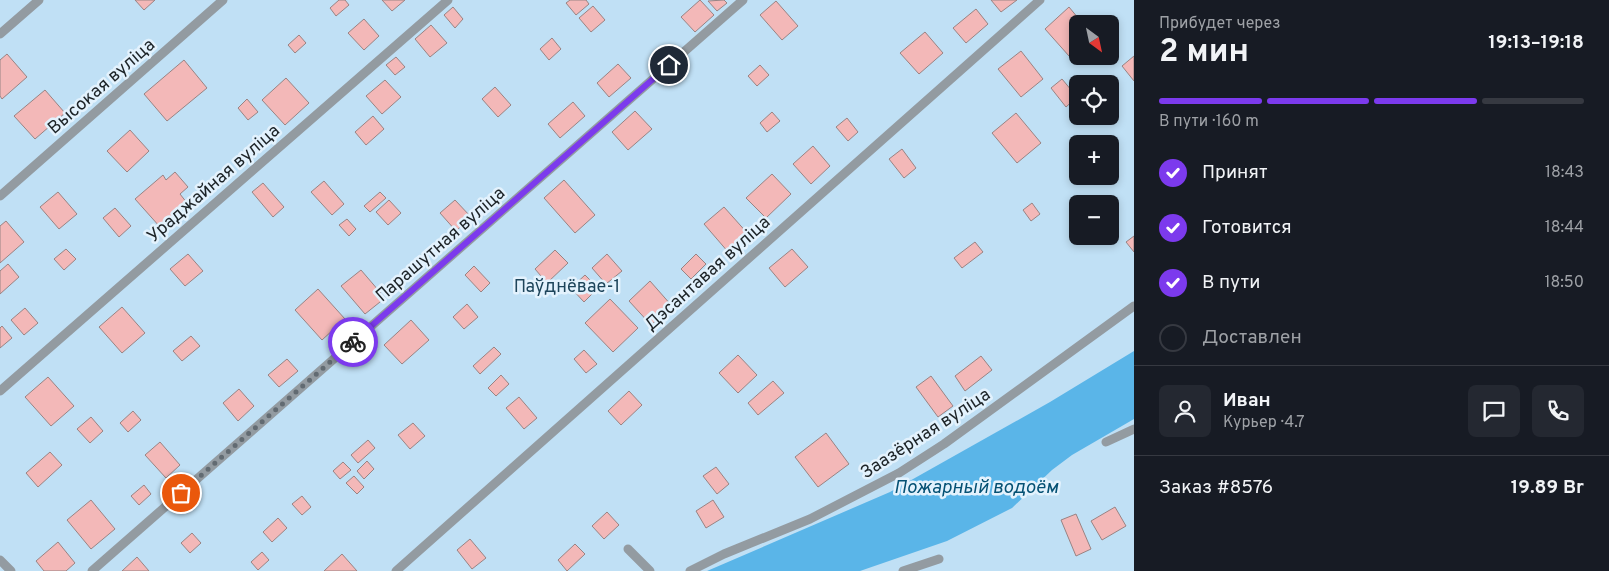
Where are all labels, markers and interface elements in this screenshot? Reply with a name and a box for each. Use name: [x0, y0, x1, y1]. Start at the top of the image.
text: Прибудет через: [1159, 14, 1281, 34]
north arrow: [1069, 15, 1119, 65]
map controls: [1069, 15, 1119, 245]
text: 19:13–19:18: [1488, 31, 1584, 55]
text: 2 мин: [1159, 33, 1249, 73]
street label: Высокая вуліца: [44, 34, 160, 140]
pin: [648, 44, 690, 86]
icon: home: [655, 51, 683, 79]
button: locate: [1069, 75, 1119, 125]
text: В пути · 160 m: [1159, 112, 1259, 132]
street label: Ураджайная вуліца: [143, 120, 285, 248]
button: +: [1069, 135, 1119, 185]
icon: check: [1159, 159, 1187, 187]
text: Принят: [1202, 161, 1268, 185]
text: 18:43: [1545, 163, 1584, 183]
street label: Парашутная вуліца: [371, 183, 511, 308]
button: −: [1069, 195, 1119, 245]
street label: Дэсантавая вуліца: [640, 211, 776, 337]
icon: check: [1159, 214, 1187, 242]
text: Готовится: [1202, 216, 1292, 240]
text: 18:44: [1545, 218, 1584, 238]
icon: check: [1159, 269, 1187, 297]
text: В пути: [1202, 271, 1260, 295]
text: 18:50: [1544, 273, 1584, 293]
park label: Паўднёвае-1: [514, 276, 620, 299]
courier: [328, 317, 378, 367]
text: Доставлен: [1202, 326, 1302, 350]
icon: bike: [339, 328, 367, 356]
street label: Заазёрная вуліца: [856, 384, 995, 485]
button: person: [1159, 385, 1211, 437]
button: chat: [1468, 385, 1520, 437]
button: phone: [1532, 385, 1584, 437]
text: Иван: [1223, 389, 1271, 413]
text: Курьер · 4.7: [1223, 413, 1305, 433]
pin: [160, 472, 202, 514]
water label: Пожарный водоём: [894, 476, 1058, 500]
text: Заказ #8576: [1159, 476, 1273, 500]
text: 19.89 Br: [1511, 476, 1584, 500]
icon: bag: [167, 479, 195, 507]

